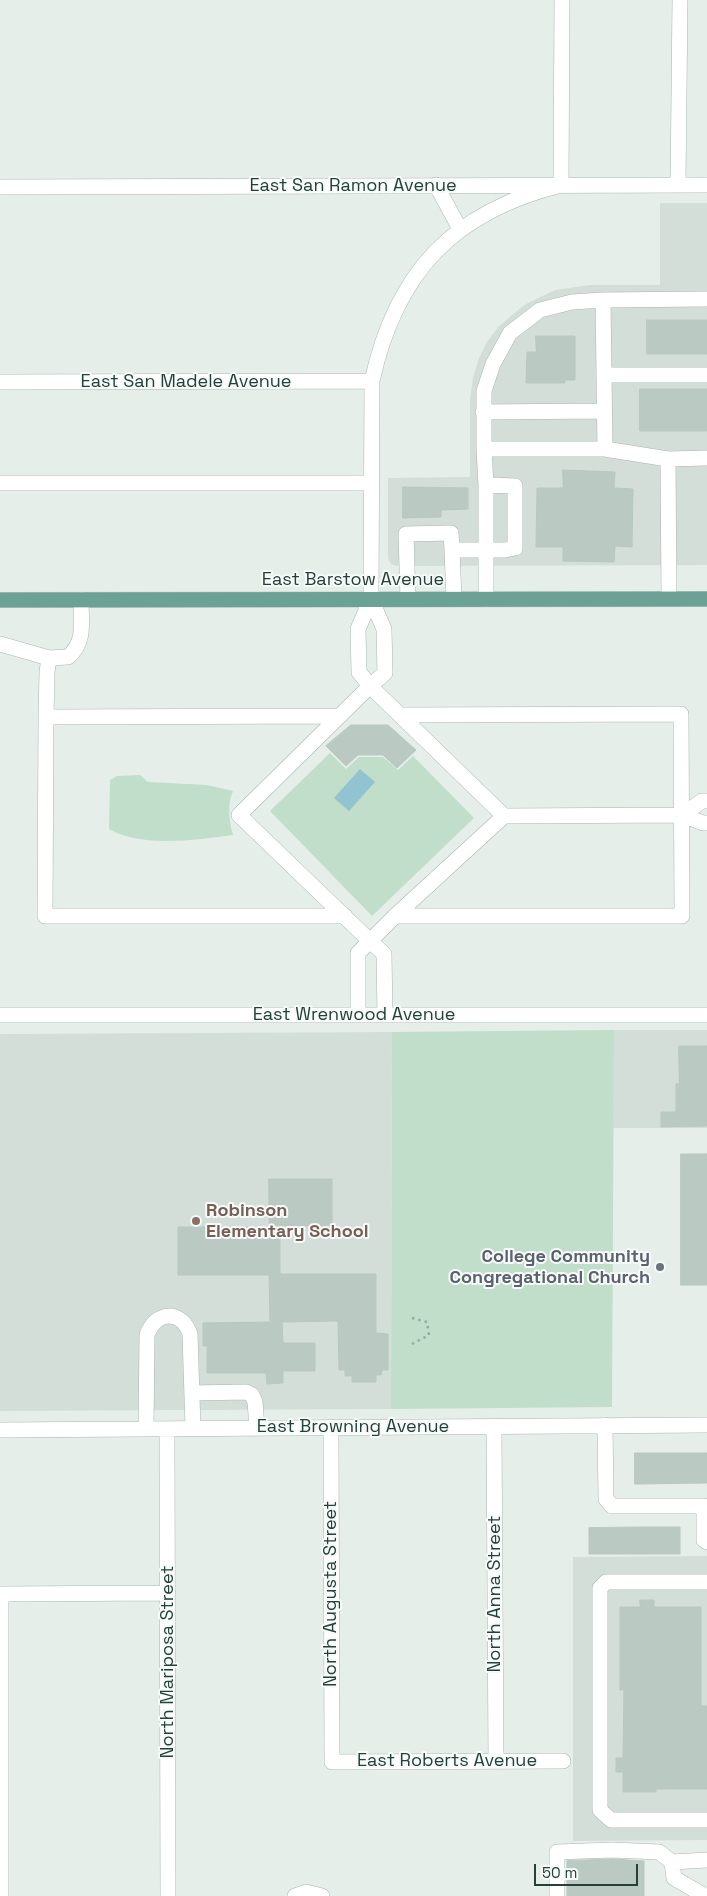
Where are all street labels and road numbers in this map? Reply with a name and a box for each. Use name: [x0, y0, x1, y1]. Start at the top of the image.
street label: East San Ramon Avenue: [249, 175, 457, 197]
street label: East San Madele Avenue: [81, 371, 291, 393]
street label: East Barstow Avenue: [262, 569, 444, 591]
street label: East Wrenwood Avenue: [253, 1004, 455, 1026]
street label: East Browning Avenue: [257, 1416, 449, 1438]
street label: North Augusta Street: [320, 1501, 342, 1687]
street label: North Anna Street: [484, 1515, 506, 1673]
street label: North Mariposa Street: [157, 1565, 179, 1759]
street label: East Roberts Avenue: [357, 1750, 537, 1772]

